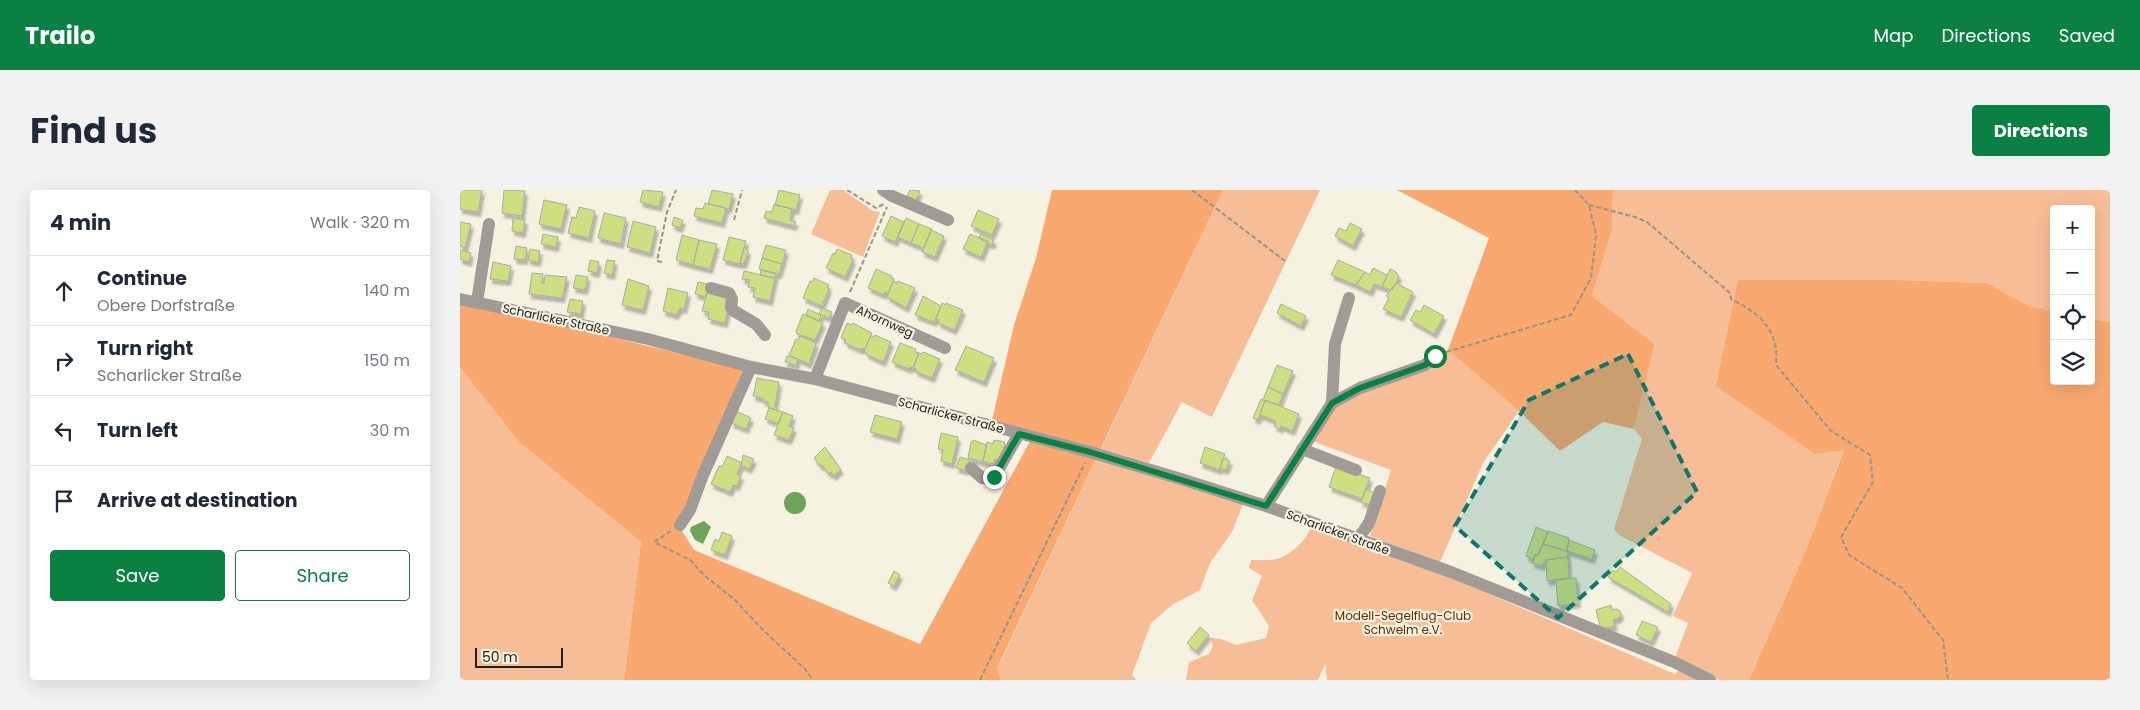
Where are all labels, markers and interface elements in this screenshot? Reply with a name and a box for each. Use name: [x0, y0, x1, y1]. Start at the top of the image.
text: Trailo: [25, 19, 95, 52]
text: Map: [1874, 23, 1913, 48]
text: Directions: [1941, 23, 2031, 48]
text: Saved: [2059, 23, 2115, 48]
button: Directions: [1972, 105, 2110, 156]
text: Find us: [30, 106, 157, 155]
map controls: [2050, 205, 2095, 385]
button: +: [2050, 205, 2095, 250]
text: 4 min: [50, 208, 111, 237]
text: Walk · 320 m: [310, 211, 410, 234]
button: −: [2050, 250, 2095, 295]
text: Continue: [97, 265, 187, 292]
icon: ahead: [50, 277, 78, 305]
text: 140 m: [364, 279, 410, 302]
text: Obere Dorfstraße: [97, 294, 235, 317]
button: locate: [2050, 295, 2095, 340]
street label: Scharlicker Straße: [501, 299, 611, 339]
street label: Ahornweg: [854, 301, 916, 341]
text: Turn right: [97, 335, 193, 362]
button: layers: [2050, 340, 2095, 385]
route start: [1424, 345, 1447, 368]
icon: right: [50, 347, 78, 375]
text: 150 m: [364, 349, 410, 372]
text: Scharlicker Straße: [97, 364, 242, 387]
street label: Scharlicker Straße: [896, 393, 1006, 437]
icon: left: [50, 417, 78, 445]
text: Turn left: [97, 417, 178, 444]
text: 30 m: [370, 419, 410, 442]
route end: [983, 466, 1006, 489]
icon: arrive: [50, 487, 78, 515]
text: Arrive at destination: [97, 487, 298, 514]
street label: Scharlicker Straße: [1284, 505, 1392, 559]
button: Save: [50, 550, 225, 601]
button: Share: [235, 550, 410, 601]
park label: Modell-Segelflug-Club Schwelm e.V.: [1335, 607, 1471, 638]
scale bar: [475, 645, 562, 668]
text: 50 m: [482, 647, 518, 667]

